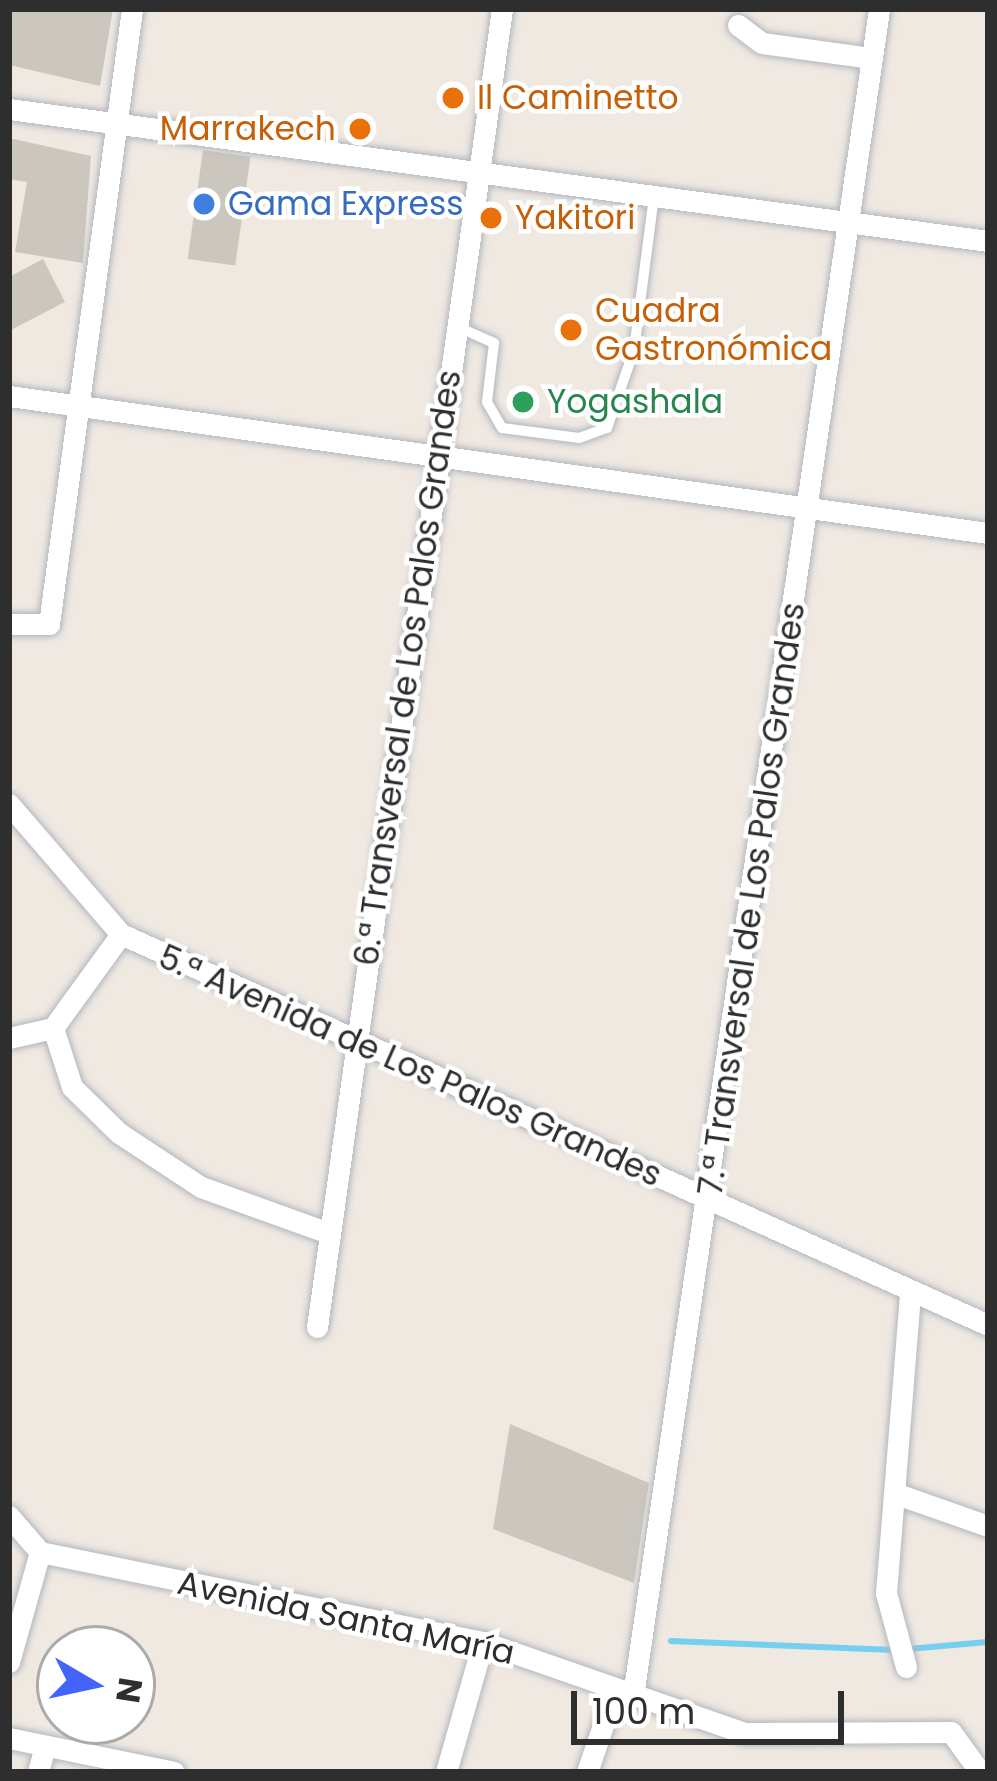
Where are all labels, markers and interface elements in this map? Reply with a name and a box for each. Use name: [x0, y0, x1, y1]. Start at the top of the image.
place label: Il Caminetto: [477, 78, 679, 118]
marker: Il Caminetto: [440, 85, 466, 111]
place label: Marrakech: [160, 109, 336, 149]
marker: Marrakech: [347, 116, 373, 142]
place label: Gama Express: [228, 184, 463, 224]
marker: Gama Express: [191, 191, 217, 217]
place label: Yakitori: [515, 198, 635, 238]
marker: Yakitori: [478, 205, 504, 231]
place label: Cuadra Gastronómica: [595, 291, 832, 369]
marker: Cuadra Gastronómica: [558, 317, 584, 343]
street label: 6.ª Transversal de Los Palos Grandes: [347, 368, 469, 968]
place label: Yogashala: [547, 382, 723, 422]
marker: Yogashala: [510, 389, 536, 415]
street label: 7.ª Transversal de Los Palos Grandes: [691, 600, 813, 1198]
street label: 5.ª Avenida de Los Palos Grandes: [152, 937, 668, 1195]
street label: Avenida Santa María: [174, 1563, 518, 1673]
north arrow: [36, 1625, 156, 1745]
scale bar: [577, 1667, 850, 1741]
text: N: [104, 1674, 154, 1706]
text: 100 m: [592, 1686, 695, 1737]

